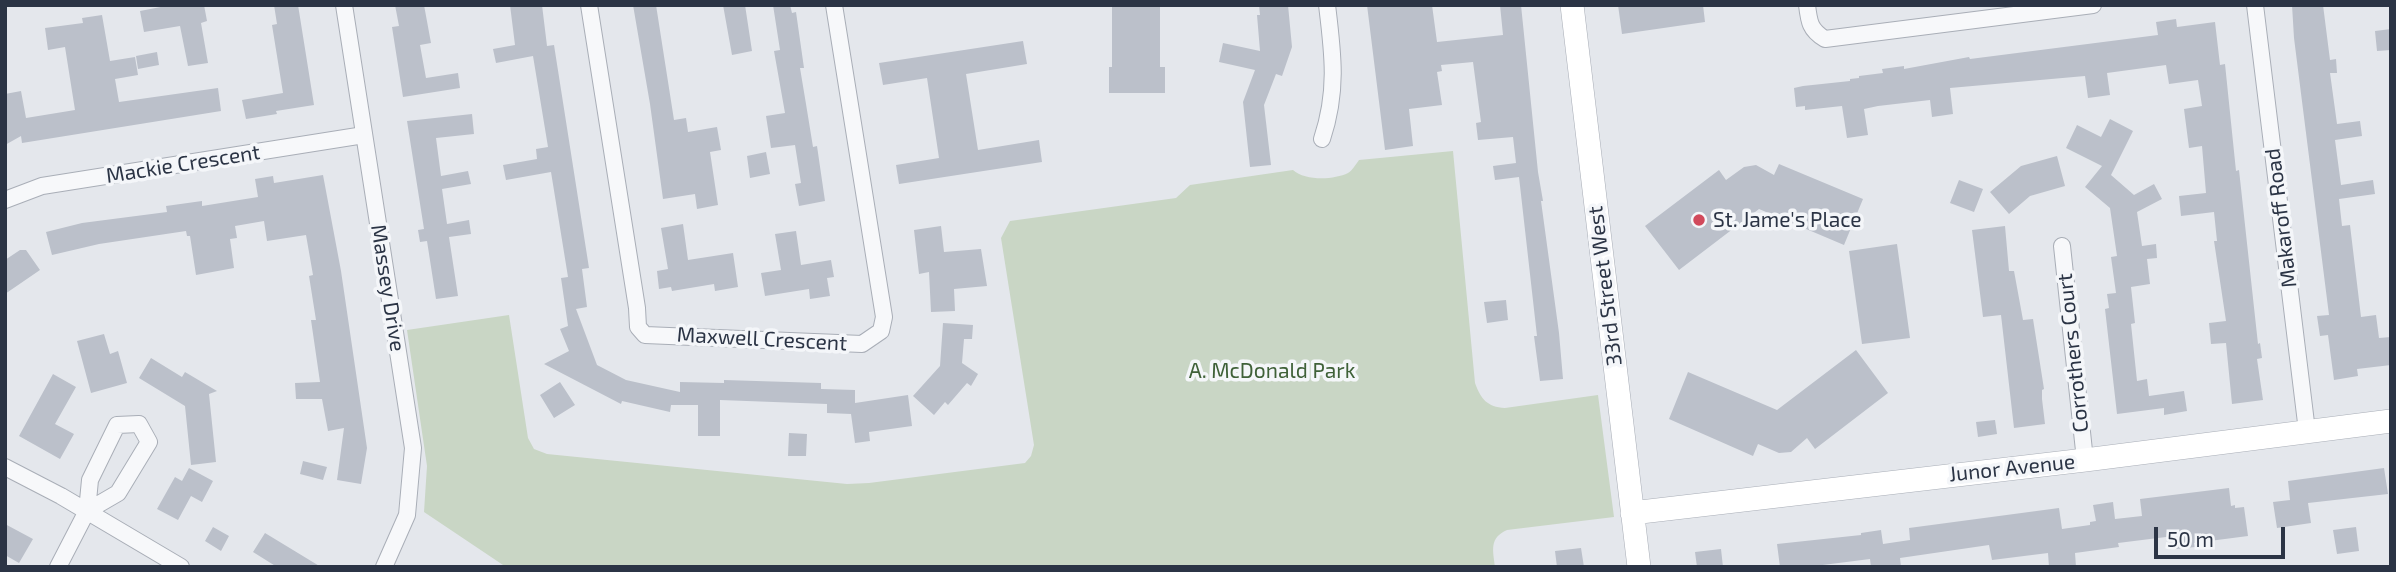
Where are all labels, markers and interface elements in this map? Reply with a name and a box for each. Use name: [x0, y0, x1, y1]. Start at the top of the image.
street label: Mackie Crescent: [104, 139, 262, 189]
street label: Makaroff Road: [2260, 147, 2302, 289]
street label: 33rd Street West: [1583, 205, 1627, 367]
place label: St. Jame's Place: [1713, 207, 1862, 233]
marker: St. Jame's Place: [1691, 212, 1707, 228]
street label: Massey Drive: [366, 223, 410, 353]
street label: Corrothers Court: [2052, 272, 2094, 434]
street label: Maxwell Crescent: [676, 322, 848, 356]
park label: A. McDonald Park: [1189, 358, 1355, 384]
street label: Junor Avenue: [1948, 449, 2076, 487]
scale bar: [2158, 512, 2289, 556]
text: 50 m: [2167, 526, 2214, 551]

